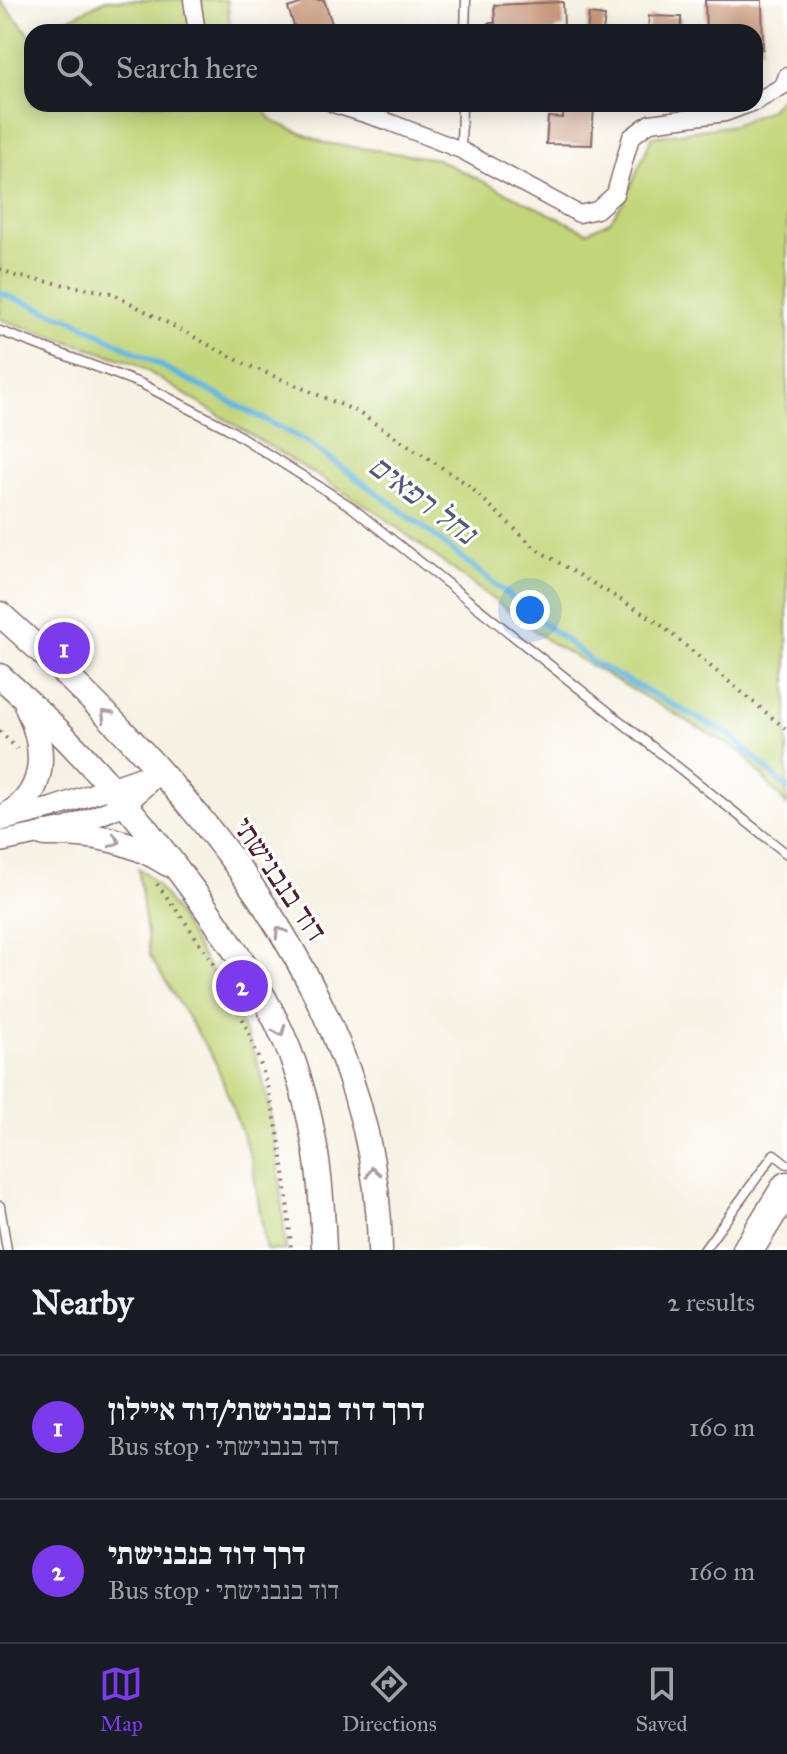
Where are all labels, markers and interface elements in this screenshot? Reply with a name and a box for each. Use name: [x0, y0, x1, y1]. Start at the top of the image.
search box: [24, 24, 763, 112]
icon: search: [52, 46, 96, 90]
text: Search here: [116, 50, 258, 86]
water label: נחל רפאים: [361, 446, 486, 554]
your location: [510, 590, 550, 630]
pin: 1: [38, 618, 90, 678]
one-way arrow: [101, 710, 115, 724]
street label: דוד בנבנישתי: [225, 810, 335, 948]
one-way arrow: [108, 831, 121, 848]
one-way arrow: [275, 926, 290, 940]
pin: 2: [216, 956, 268, 1016]
one-way arrow: [270, 1023, 286, 1037]
one-way arrow: [365, 1166, 382, 1179]
text: Nearby: [32, 1282, 134, 1323]
text: 2 results: [667, 1286, 755, 1318]
text: דרך דוד בנבנישתי/דוד איילון: [108, 1392, 425, 1428]
text: 1: [53, 1411, 63, 1443]
text: 160 m: [689, 1411, 755, 1443]
text: Bus stop · דוד בנבנישתי: [108, 1430, 339, 1462]
text: דרך דוד בנבנישתי: [108, 1536, 306, 1572]
text: 2: [52, 1555, 64, 1587]
text: 160 m: [689, 1555, 755, 1587]
text: Bus stop · דוד בנבנישתי: [108, 1574, 339, 1606]
tab: Map: [99, 1662, 143, 1737]
tab: Directions: [342, 1662, 437, 1737]
tab: Saved: [635, 1662, 688, 1737]

